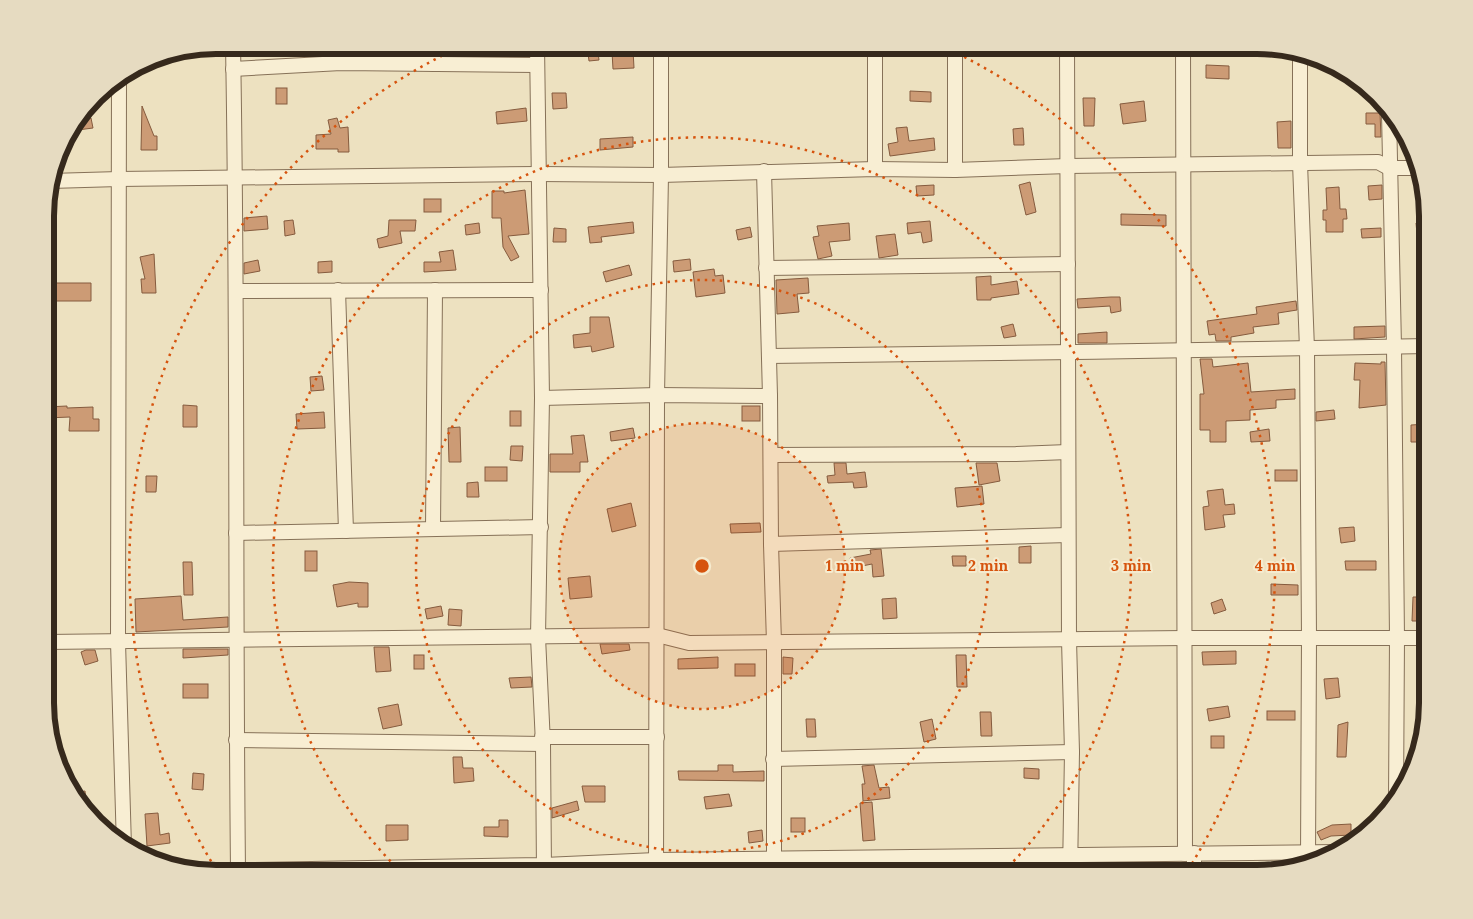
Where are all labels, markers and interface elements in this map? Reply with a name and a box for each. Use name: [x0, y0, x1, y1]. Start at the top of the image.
text: 1 min: [826, 556, 865, 575]
text: 2 min: [968, 556, 1009, 575]
text: 3 min: [1111, 556, 1152, 575]
text: 4 min: [1255, 556, 1296, 575]
centre of rings: [693, 557, 711, 575]

